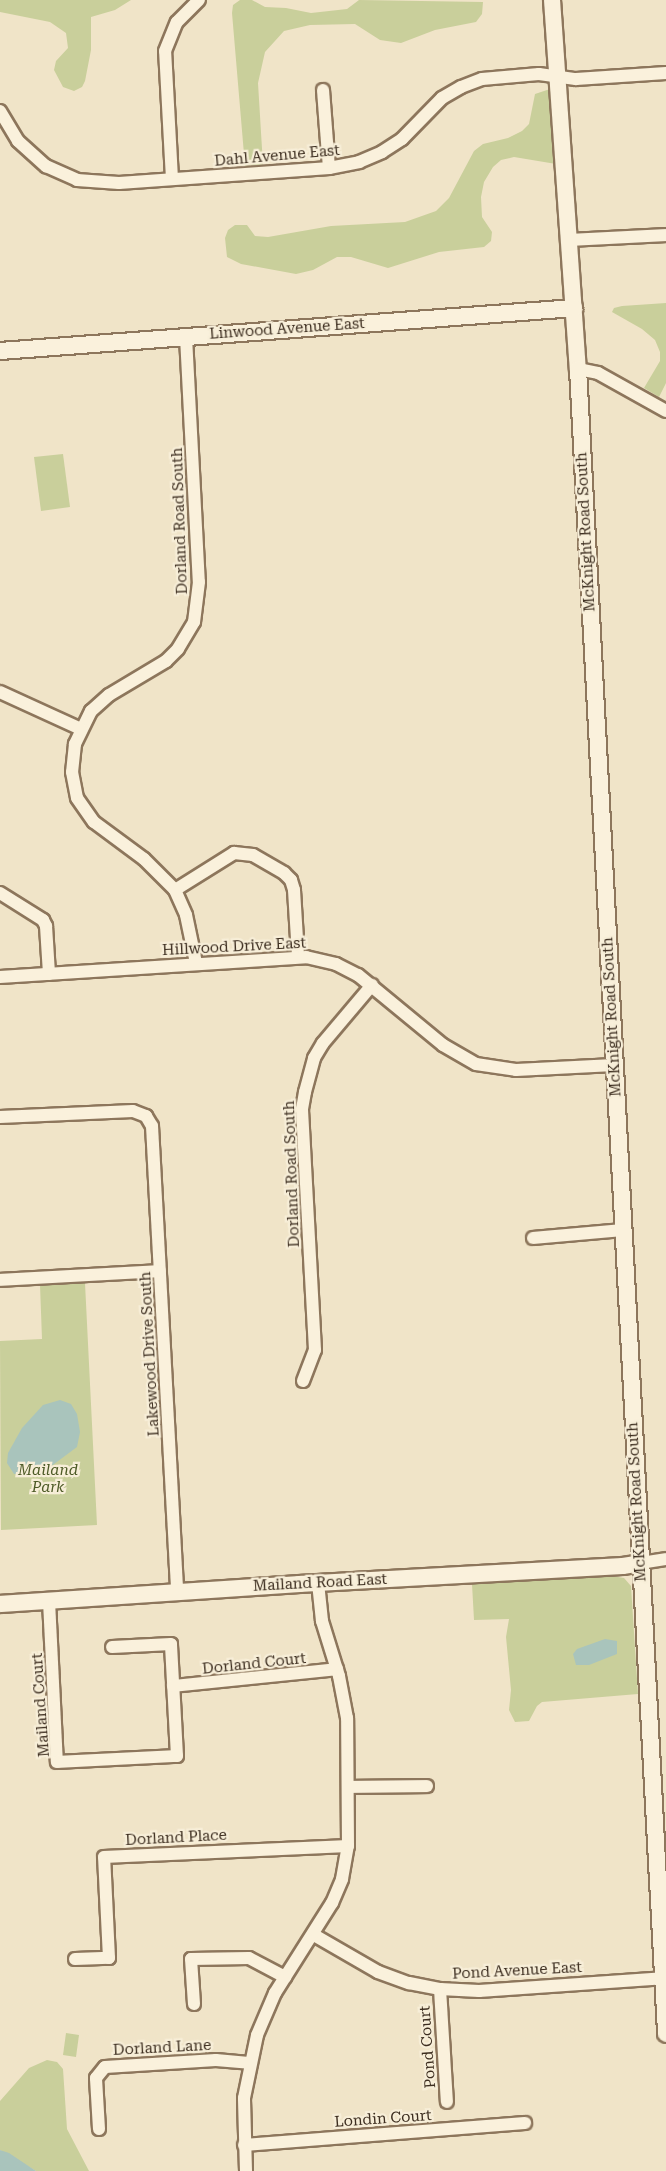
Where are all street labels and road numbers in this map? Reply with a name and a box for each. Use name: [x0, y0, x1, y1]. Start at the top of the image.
street label: Dahl Avenue East: [214, 142, 340, 170]
street label: Linwood Avenue East: [209, 315, 365, 343]
street label: Dorland Road South: [168, 447, 192, 595]
street label: McKnight Road South: [573, 452, 599, 612]
street label: Hillwood Drive East: [162, 934, 306, 960]
street label: McKnight Road South: [599, 937, 625, 1097]
street label: Dorland Road South: [280, 1100, 304, 1248]
street label: Lakewood Drive South: [137, 1271, 163, 1437]
street label: McKnight Road South: [624, 1422, 650, 1582]
street label: Mailand Road East: [253, 1571, 387, 1595]
street label: Dorland Court: [201, 1650, 307, 1678]
street label: Mailand Court: [28, 1652, 54, 1758]
street label: Dorland Place: [125, 1826, 227, 1850]
street label: Pond Avenue East: [452, 1959, 582, 1983]
street label: Pond Court: [416, 2005, 440, 2089]
street label: Dorland Lane: [112, 2036, 212, 2060]
street label: Londin Court: [334, 2107, 432, 2131]

